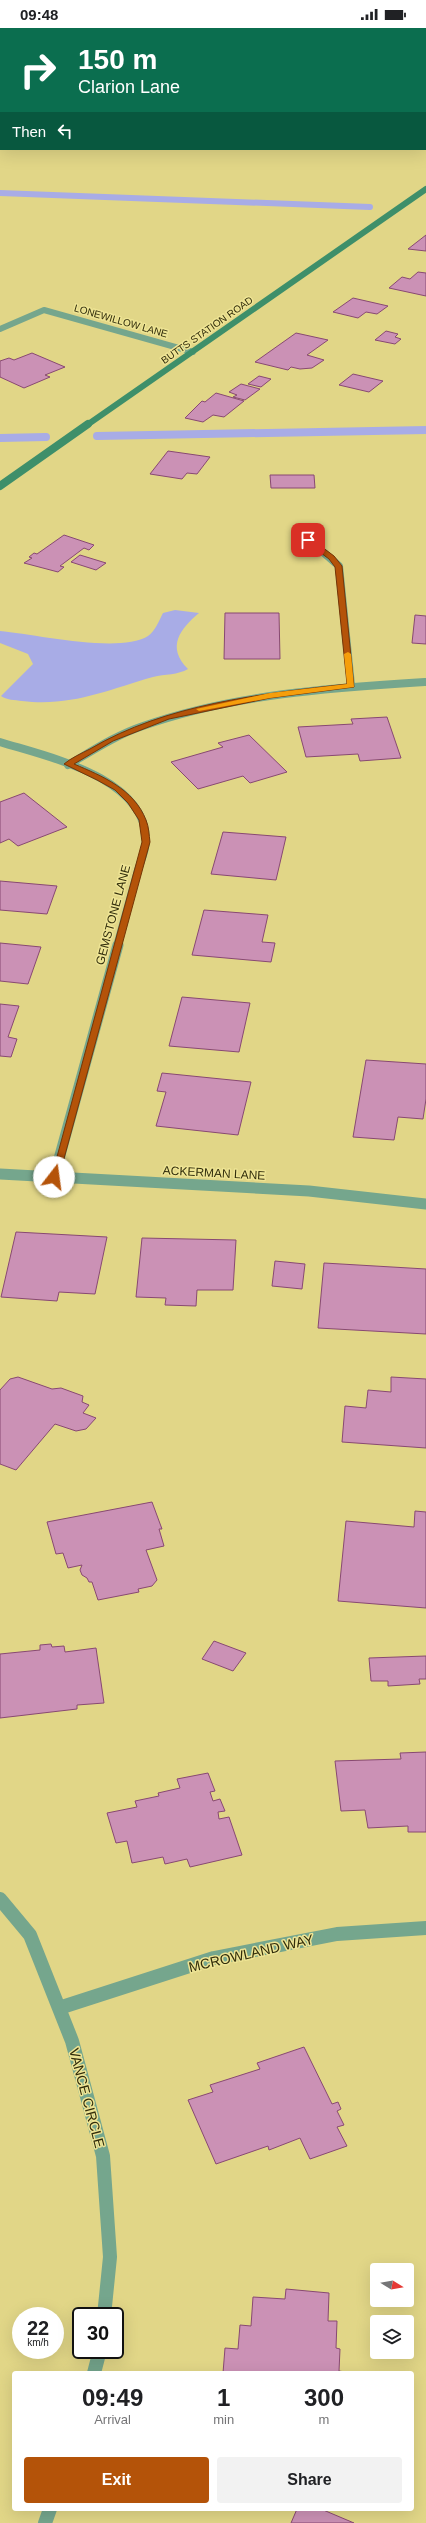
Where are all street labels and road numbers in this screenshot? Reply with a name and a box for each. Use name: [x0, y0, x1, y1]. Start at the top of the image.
street label: BUTTS STATION ROAD: [159, 294, 255, 366]
street label: LONEWILLOW LANE: [73, 302, 169, 340]
street label: GEMSTONE LANE: [93, 863, 133, 967]
street label: ACKERMAN LANE: [162, 1163, 266, 1183]
street label: MCROWLAND WAY: [187, 1931, 316, 1975]
street label: VANCE CIRCLE: [66, 2046, 108, 2150]

